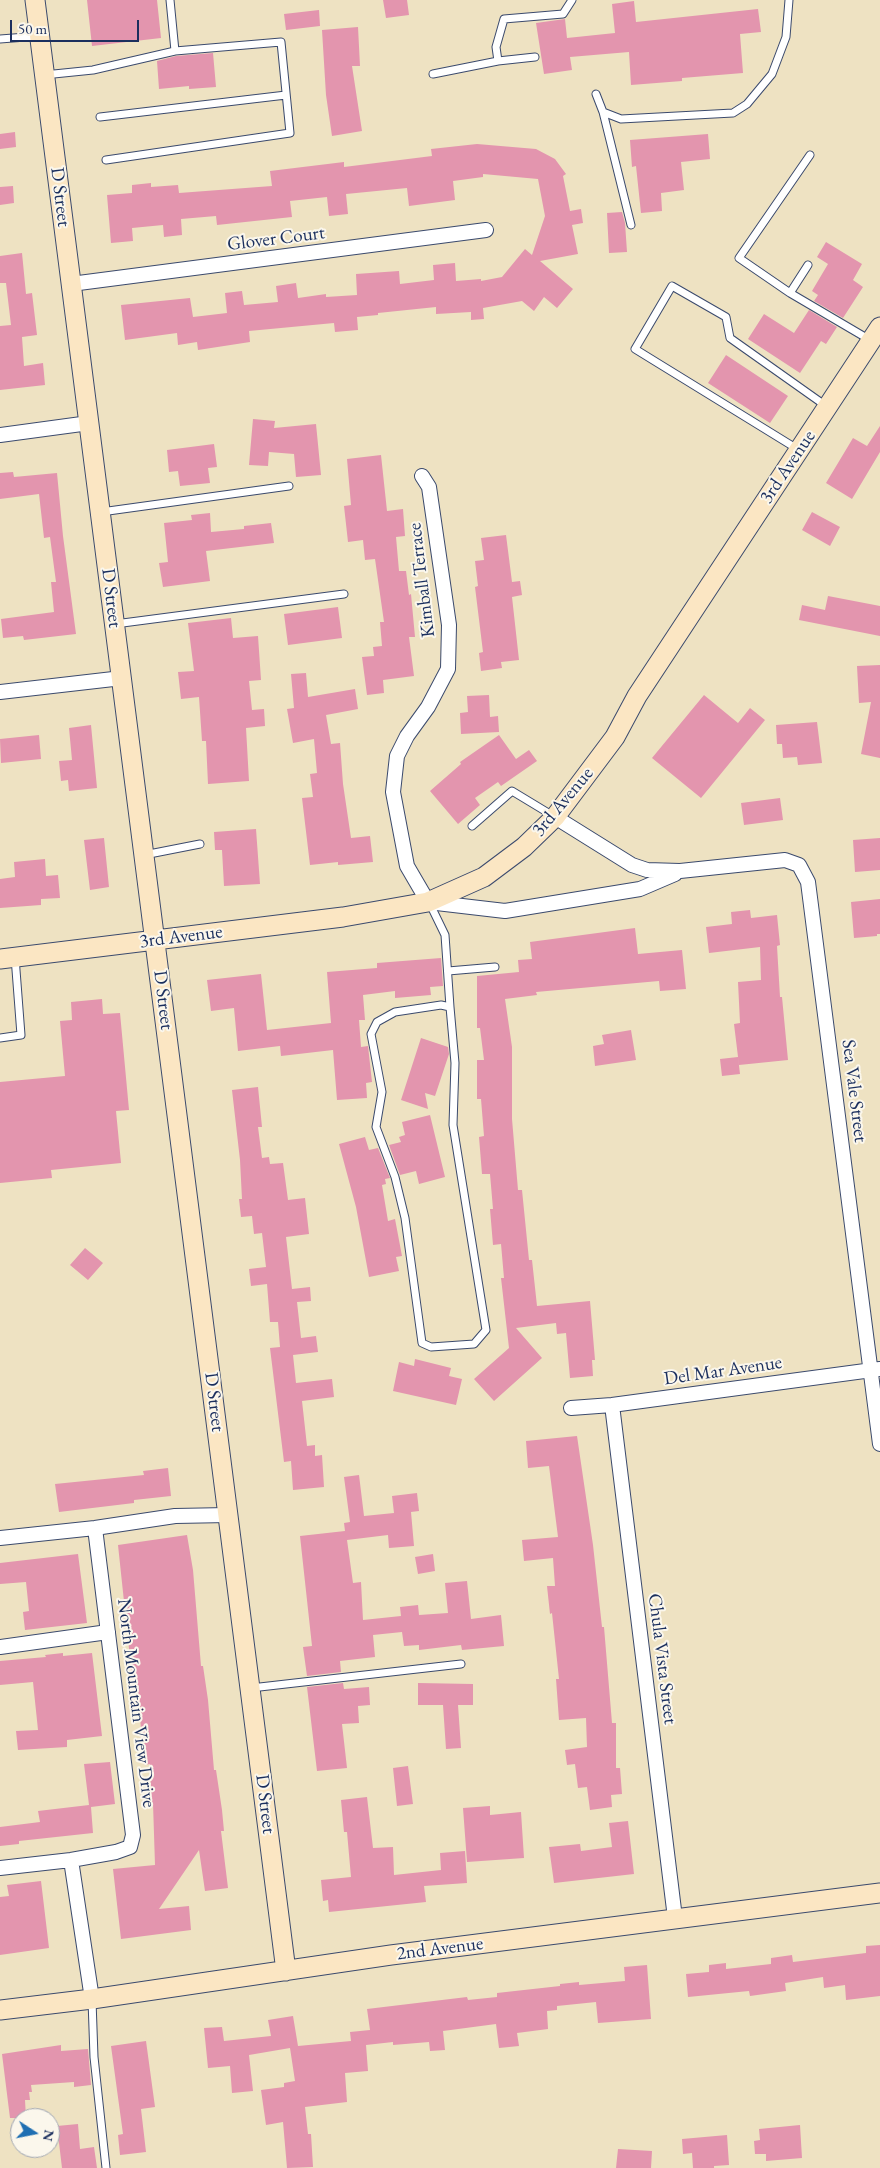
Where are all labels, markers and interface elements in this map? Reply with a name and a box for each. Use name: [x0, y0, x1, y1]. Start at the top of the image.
scale bar: [12, 10, 141, 42]
text: 50 m: [18, 19, 47, 38]
street label: D Street: [45, 166, 75, 228]
street label: Glover Court: [226, 222, 326, 256]
street label: 3rd Avenue: [755, 426, 821, 508]
street label: Kimball Terrace: [404, 521, 440, 639]
street label: D Street: [96, 567, 126, 629]
street label: 3rd Avenue: [527, 763, 599, 841]
street label: 3rd Avenue: [138, 921, 224, 953]
street label: D Street: [148, 969, 178, 1031]
street label: Sea Vale Street: [836, 1038, 872, 1144]
street label: Del Mar Avenue: [662, 1351, 784, 1391]
street label: D Street: [199, 1371, 229, 1433]
street label: Chula Vista Street: [643, 1592, 681, 1726]
street label: North Mountain View Drive: [112, 1597, 160, 1809]
street label: D Street: [250, 1773, 280, 1835]
street label: 2nd Avenue: [395, 1932, 485, 1966]
north arrow: [10, 2108, 60, 2158]
text: N: [39, 2128, 59, 2143]

